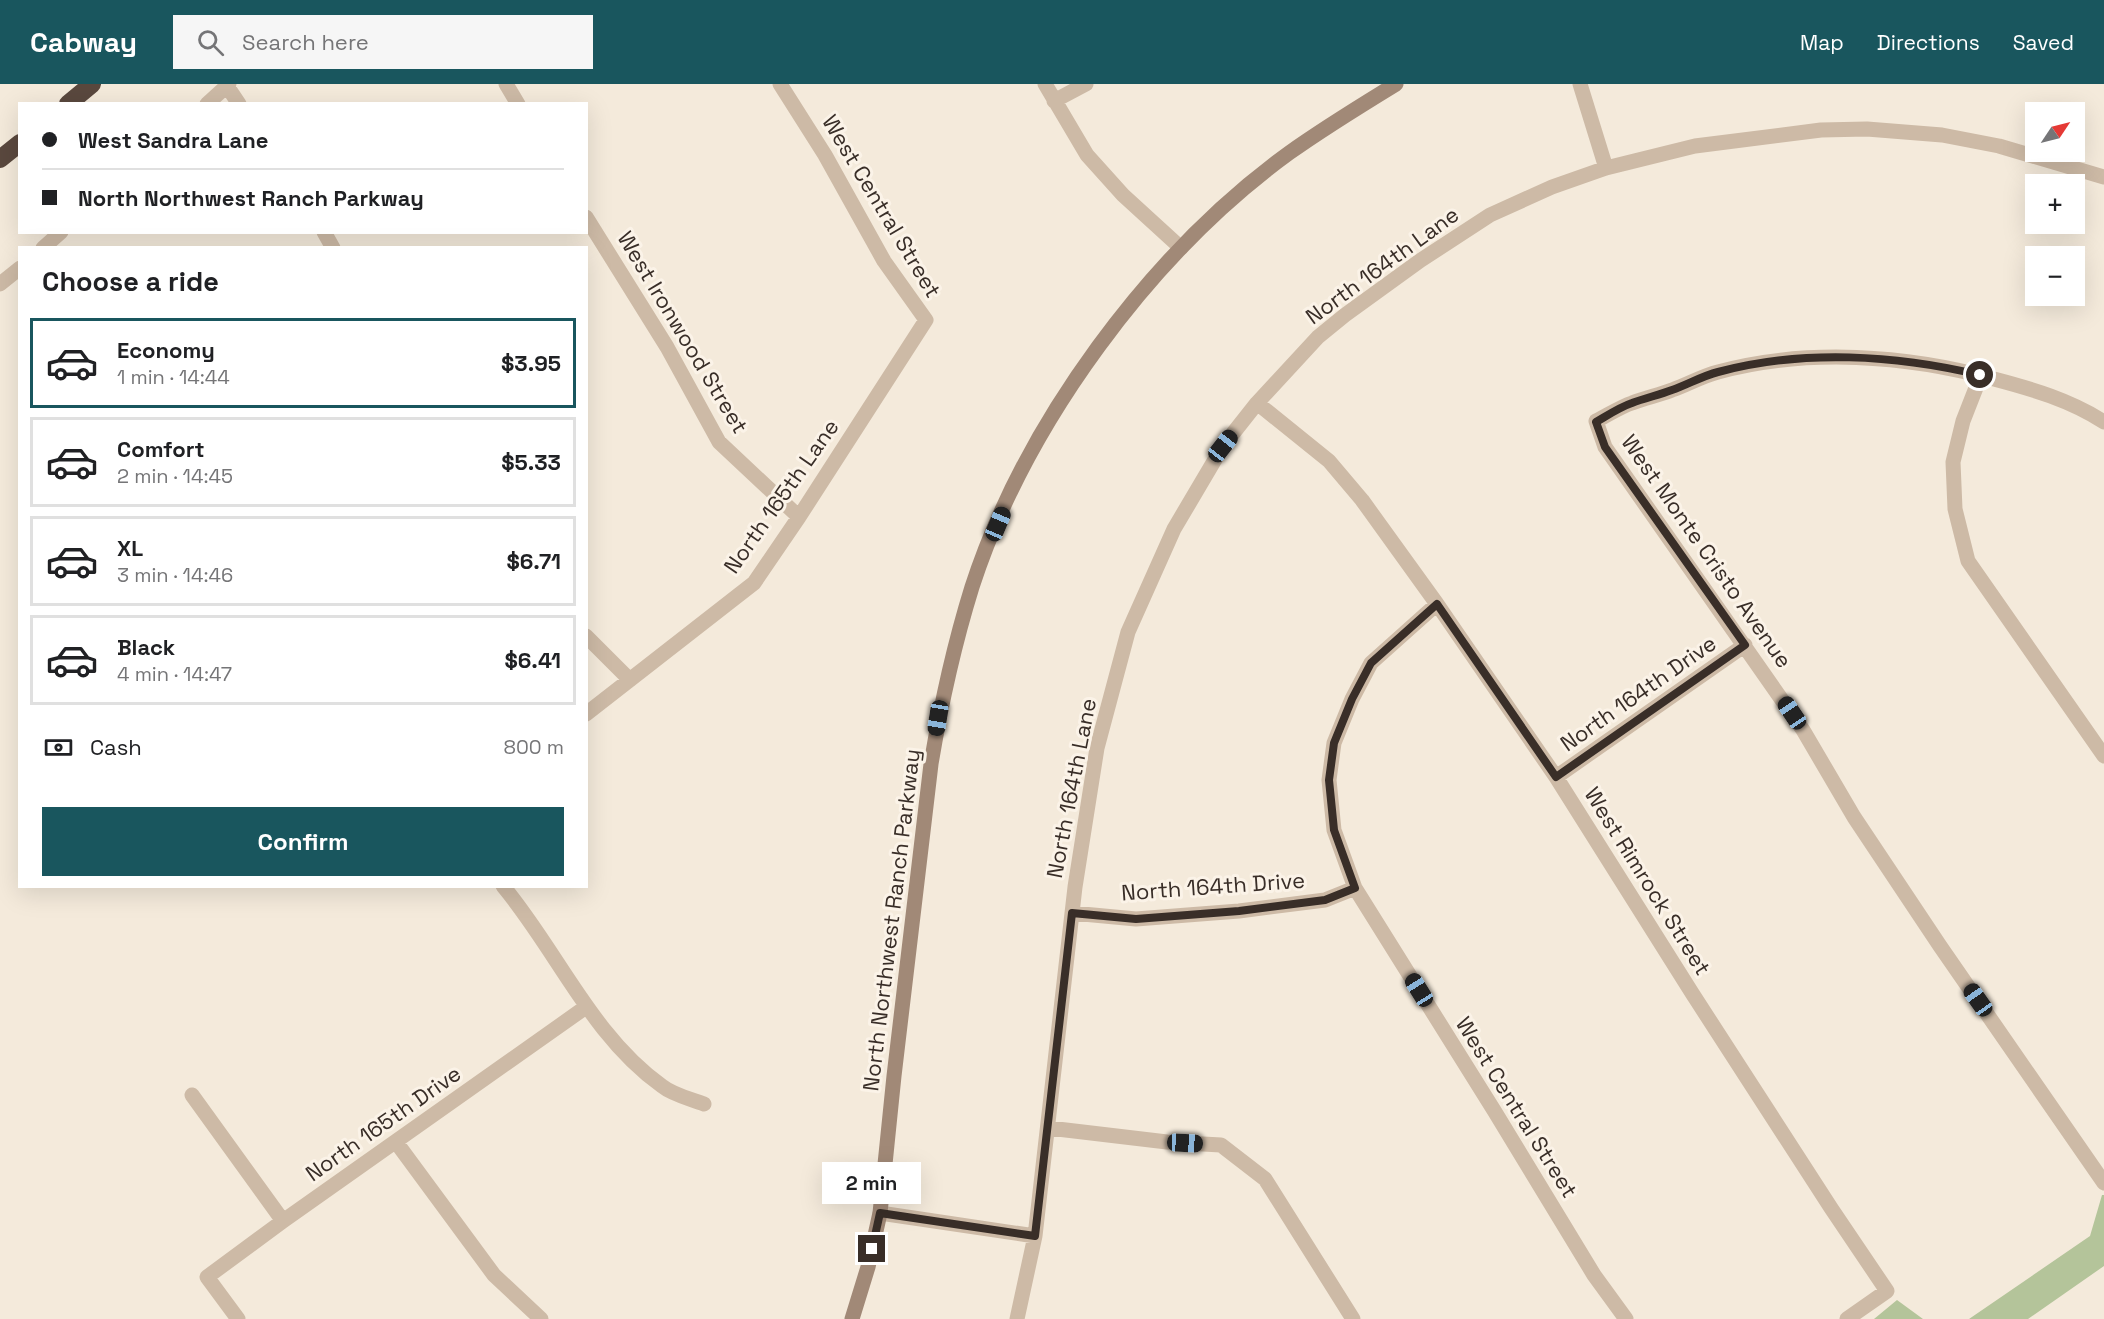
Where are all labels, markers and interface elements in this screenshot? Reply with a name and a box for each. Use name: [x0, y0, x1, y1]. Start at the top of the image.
search box: [173, 15, 593, 69]
text: Cabway: [30, 24, 137, 60]
icon: search: [194, 26, 227, 59]
text: Search here: [242, 28, 369, 56]
text: Map: [1800, 29, 1844, 56]
text: Directions: [1877, 29, 1980, 56]
text: Saved: [2013, 29, 2074, 56]
north arrow: [2025, 102, 2085, 162]
map controls: [2025, 102, 2085, 306]
street label: West Central Street: [816, 109, 948, 303]
text: West Sandra Lane: [78, 126, 269, 154]
button: +: [2025, 174, 2085, 234]
text: North Northwest Ranch Parkway: [78, 184, 424, 212]
street label: North 164th Lane: [1300, 200, 1464, 330]
street label: West Ironwood Street: [612, 226, 754, 438]
button: −: [2025, 246, 2085, 306]
text: Choose a ride: [42, 264, 219, 299]
icon: car: [45, 336, 99, 390]
text: Economy: [117, 336, 215, 364]
text: $3.95: [501, 349, 561, 377]
route start: [1966, 361, 1993, 388]
text: 1 min · 14:44: [117, 364, 230, 390]
street label: North 165th Lane: [717, 413, 845, 579]
car: [1205, 426, 1241, 466]
street label: West Monte Cristo Avenue: [1616, 429, 1798, 673]
icon: car: [45, 435, 99, 489]
text: Comfort: [117, 435, 205, 463]
text: $5.33: [501, 448, 561, 476]
text: 2 min · 14:45: [117, 463, 233, 489]
car: [983, 504, 1013, 544]
icon: car: [45, 534, 99, 588]
text: XL: [117, 534, 143, 562]
text: $6.71: [506, 547, 561, 575]
text: 3 min · 14:46: [117, 562, 233, 588]
street label: North 164th Drive: [1555, 629, 1721, 757]
icon: car: [45, 633, 99, 687]
text: Black: [117, 633, 175, 661]
text: $6.41: [504, 646, 561, 674]
text: 4 min · 14:47: [117, 661, 232, 687]
car: [1774, 693, 1810, 733]
street label: North 164th Lane: [1040, 696, 1102, 880]
car: [926, 699, 950, 737]
icon: cash: [42, 731, 75, 764]
text: Cash: [90, 733, 142, 761]
text: 800 m: [504, 734, 564, 760]
street label: North Northwest Ranch Parkway: [856, 747, 926, 1093]
street label: West Rimrock Street: [1579, 782, 1717, 980]
button: Confirm: [42, 807, 564, 876]
street label: North 164th Drive: [1120, 866, 1306, 906]
car: [1402, 970, 1436, 1010]
car: [1960, 980, 1996, 1020]
street label: West Central Street: [1450, 1011, 1584, 1203]
street label: North 165th Drive: [300, 1059, 466, 1187]
car: [1167, 1133, 1203, 1153]
callout: 2 min: [822, 1162, 922, 1204]
text: 2 min: [846, 1170, 897, 1196]
route end: [858, 1235, 885, 1262]

